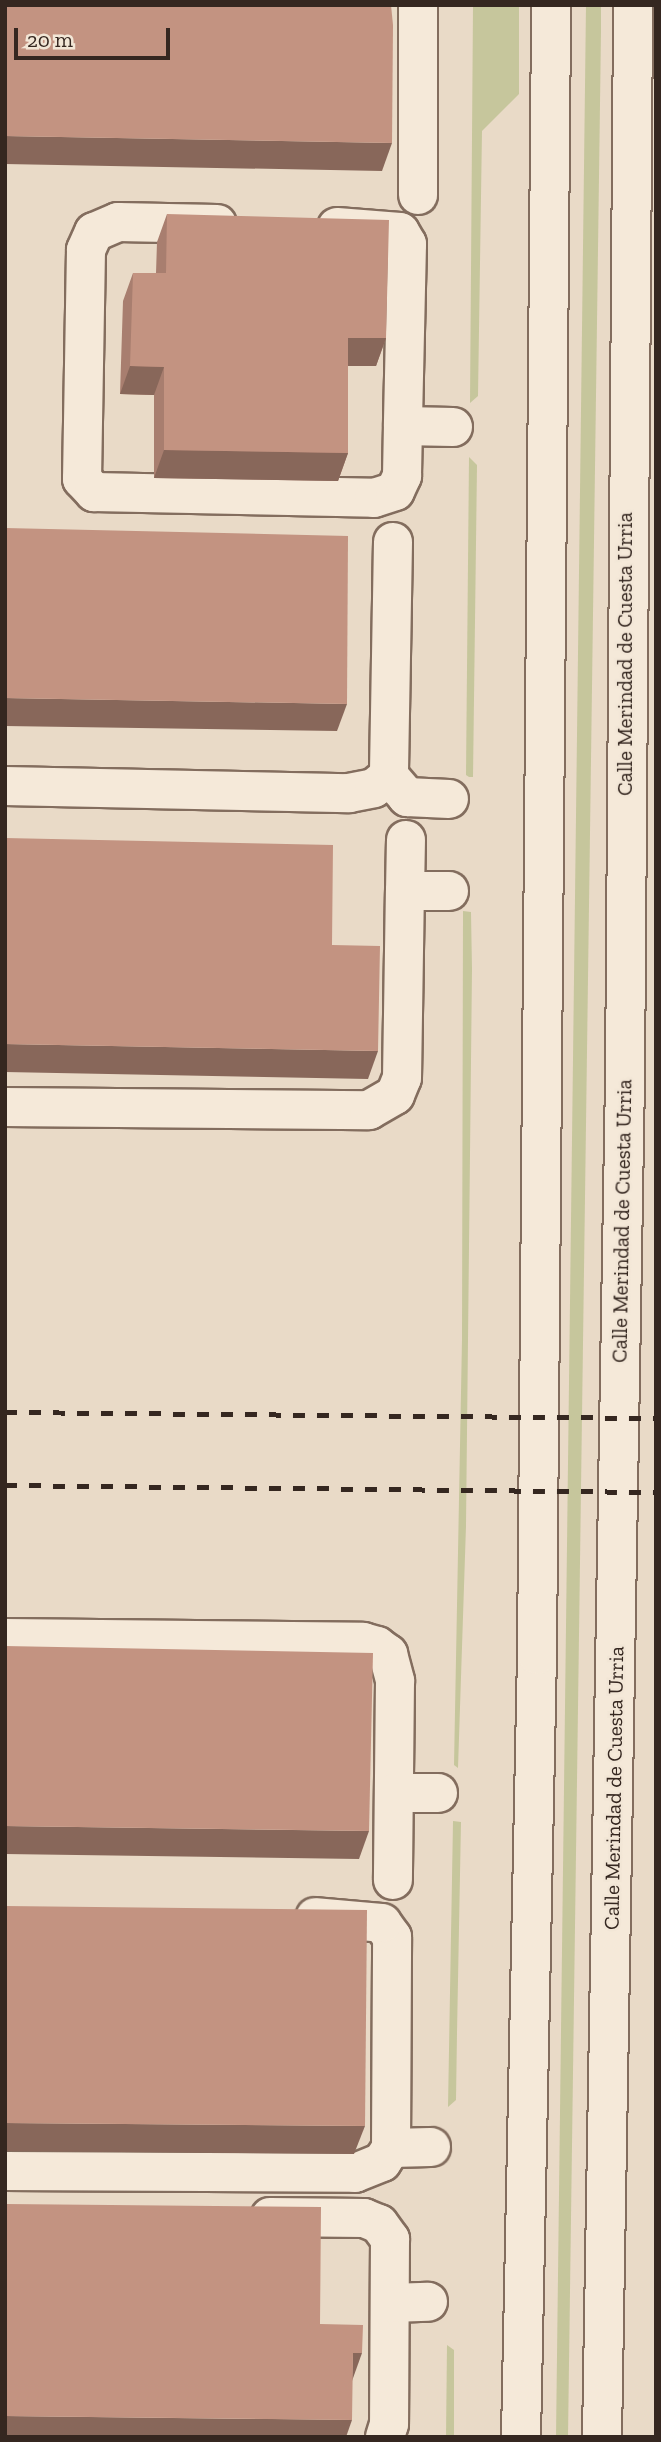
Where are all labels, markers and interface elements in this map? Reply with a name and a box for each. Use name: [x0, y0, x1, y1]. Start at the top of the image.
scale bar: [18, 14, 173, 58]
text: 20 m: [27, 27, 73, 52]
street label: Calle Merindad de Cuesta Urria: [612, 512, 638, 796]
street label: Calle Merindad de Cuesta Urria: [607, 1079, 637, 1363]
street label: Calle Merindad de Cuesta Urria: [599, 1646, 629, 1930]

